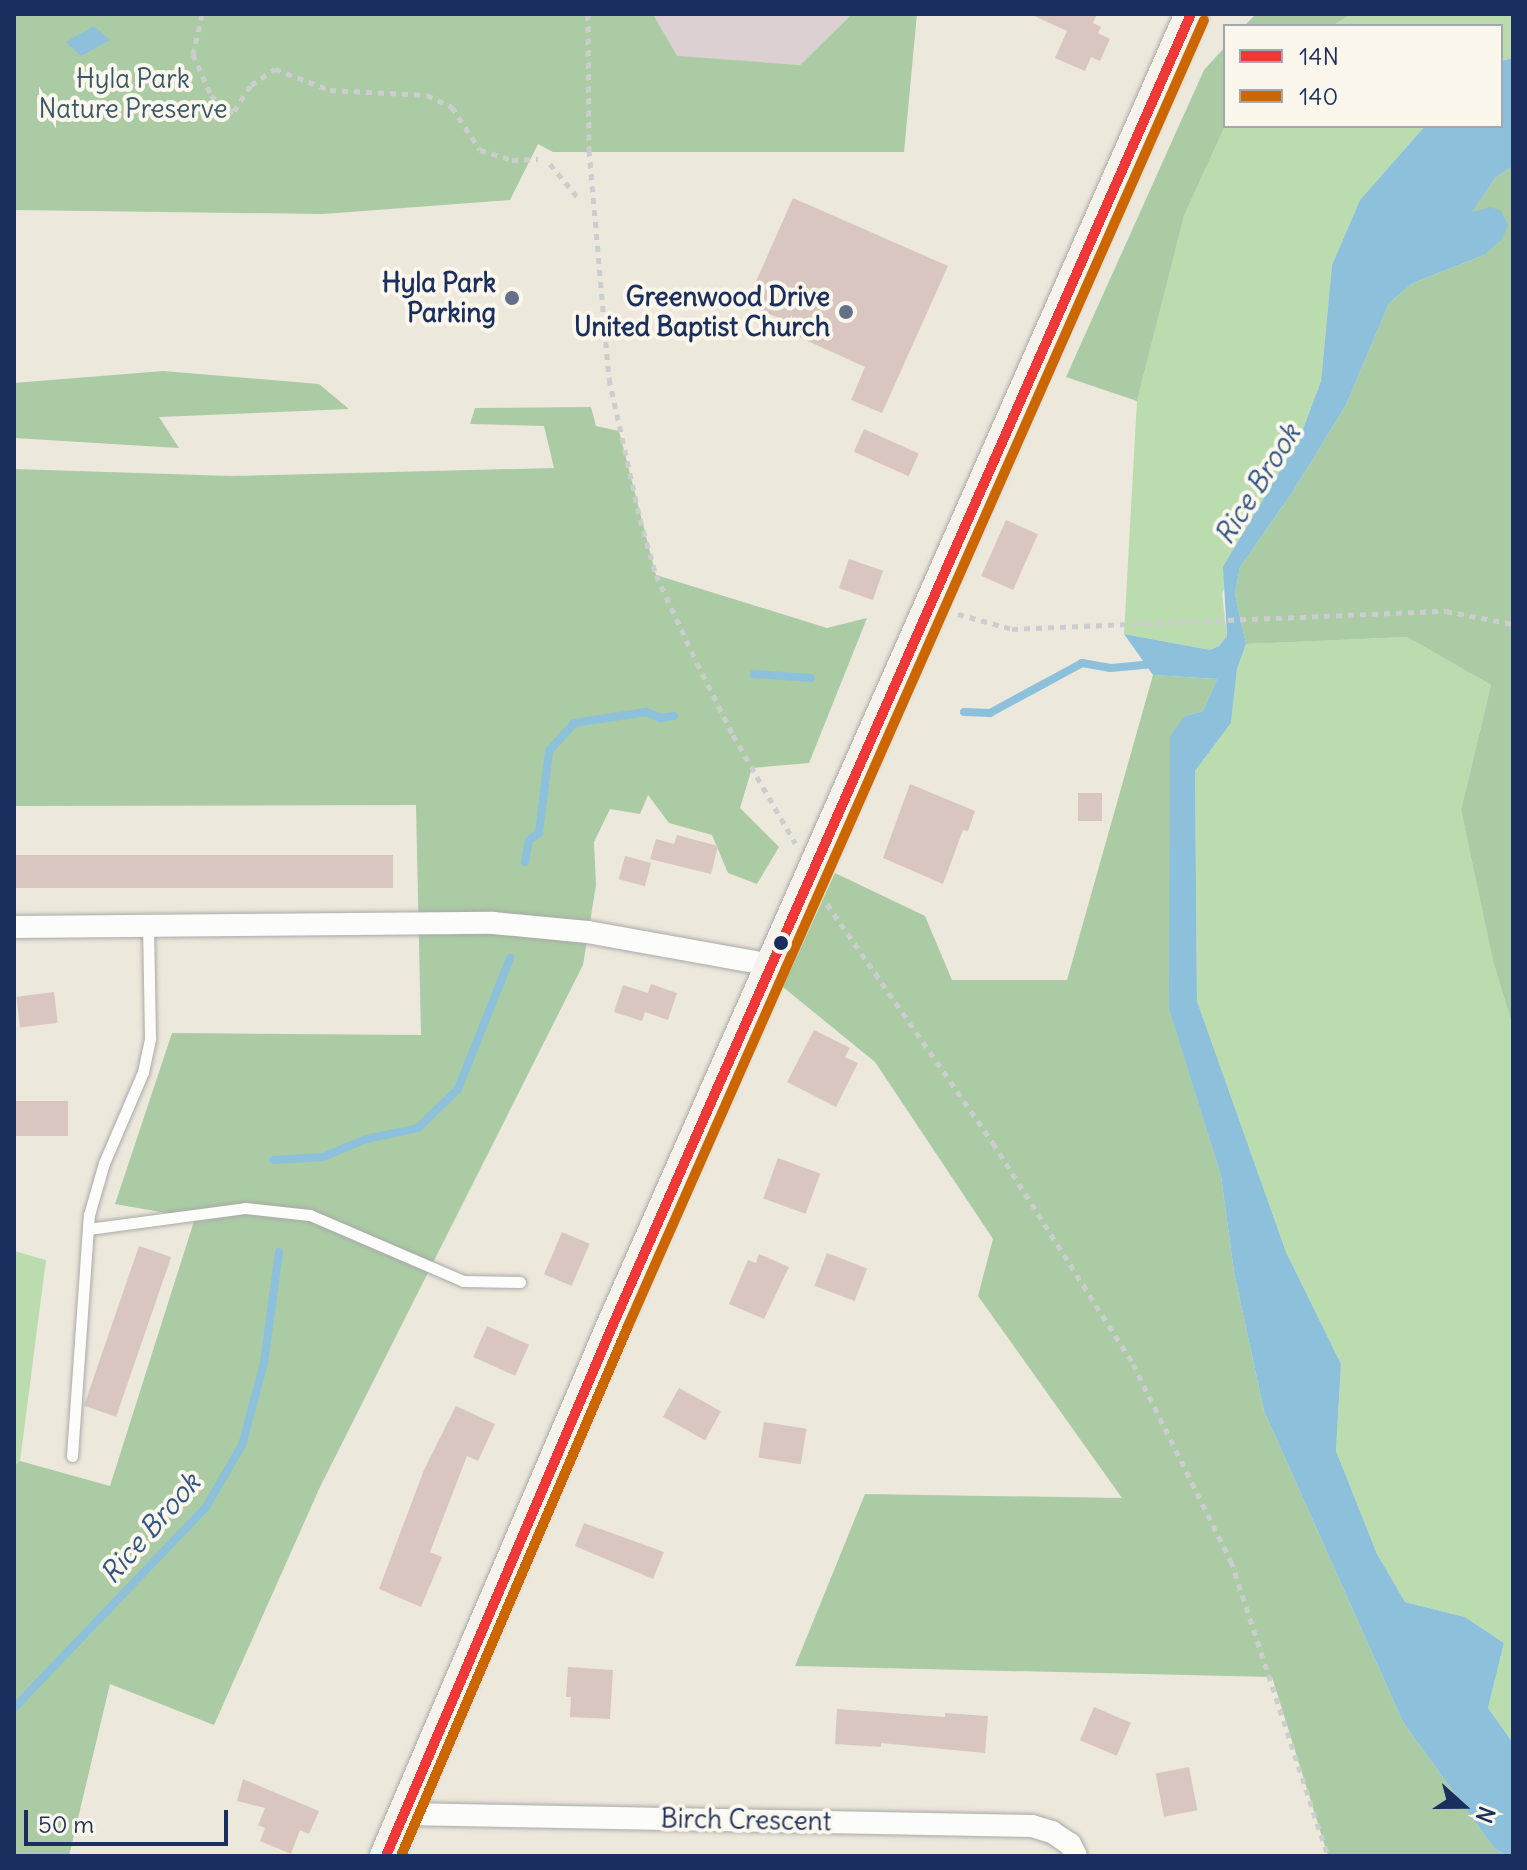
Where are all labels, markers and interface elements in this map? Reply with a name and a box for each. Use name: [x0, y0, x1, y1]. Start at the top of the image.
legend: [1223, 24, 1503, 128]
text: 14N: [1299, 41, 1339, 71]
park label: Hyla Park Nature Preserve: [38, 63, 228, 124]
text: 140: [1299, 81, 1338, 111]
place label: Hyla Park Parking: [382, 267, 496, 328]
place label: Greenwood Drive United Baptist Church: [574, 281, 830, 342]
marker: Hyla Park Parking: [503, 289, 521, 307]
marker: Greenwood Drive United Baptist Church: [837, 303, 855, 321]
water label: Rice Brook: [1207, 418, 1307, 550]
unlabelled marker: [773, 935, 789, 951]
water label: Rice Brook: [93, 1466, 207, 1590]
north arrow: [1423, 1766, 1503, 1846]
scale bar: [28, 1794, 232, 1844]
text: N: [1470, 1802, 1501, 1827]
street label: Birch Crescent: [660, 1803, 832, 1837]
text: 50 m: [38, 1809, 94, 1839]

